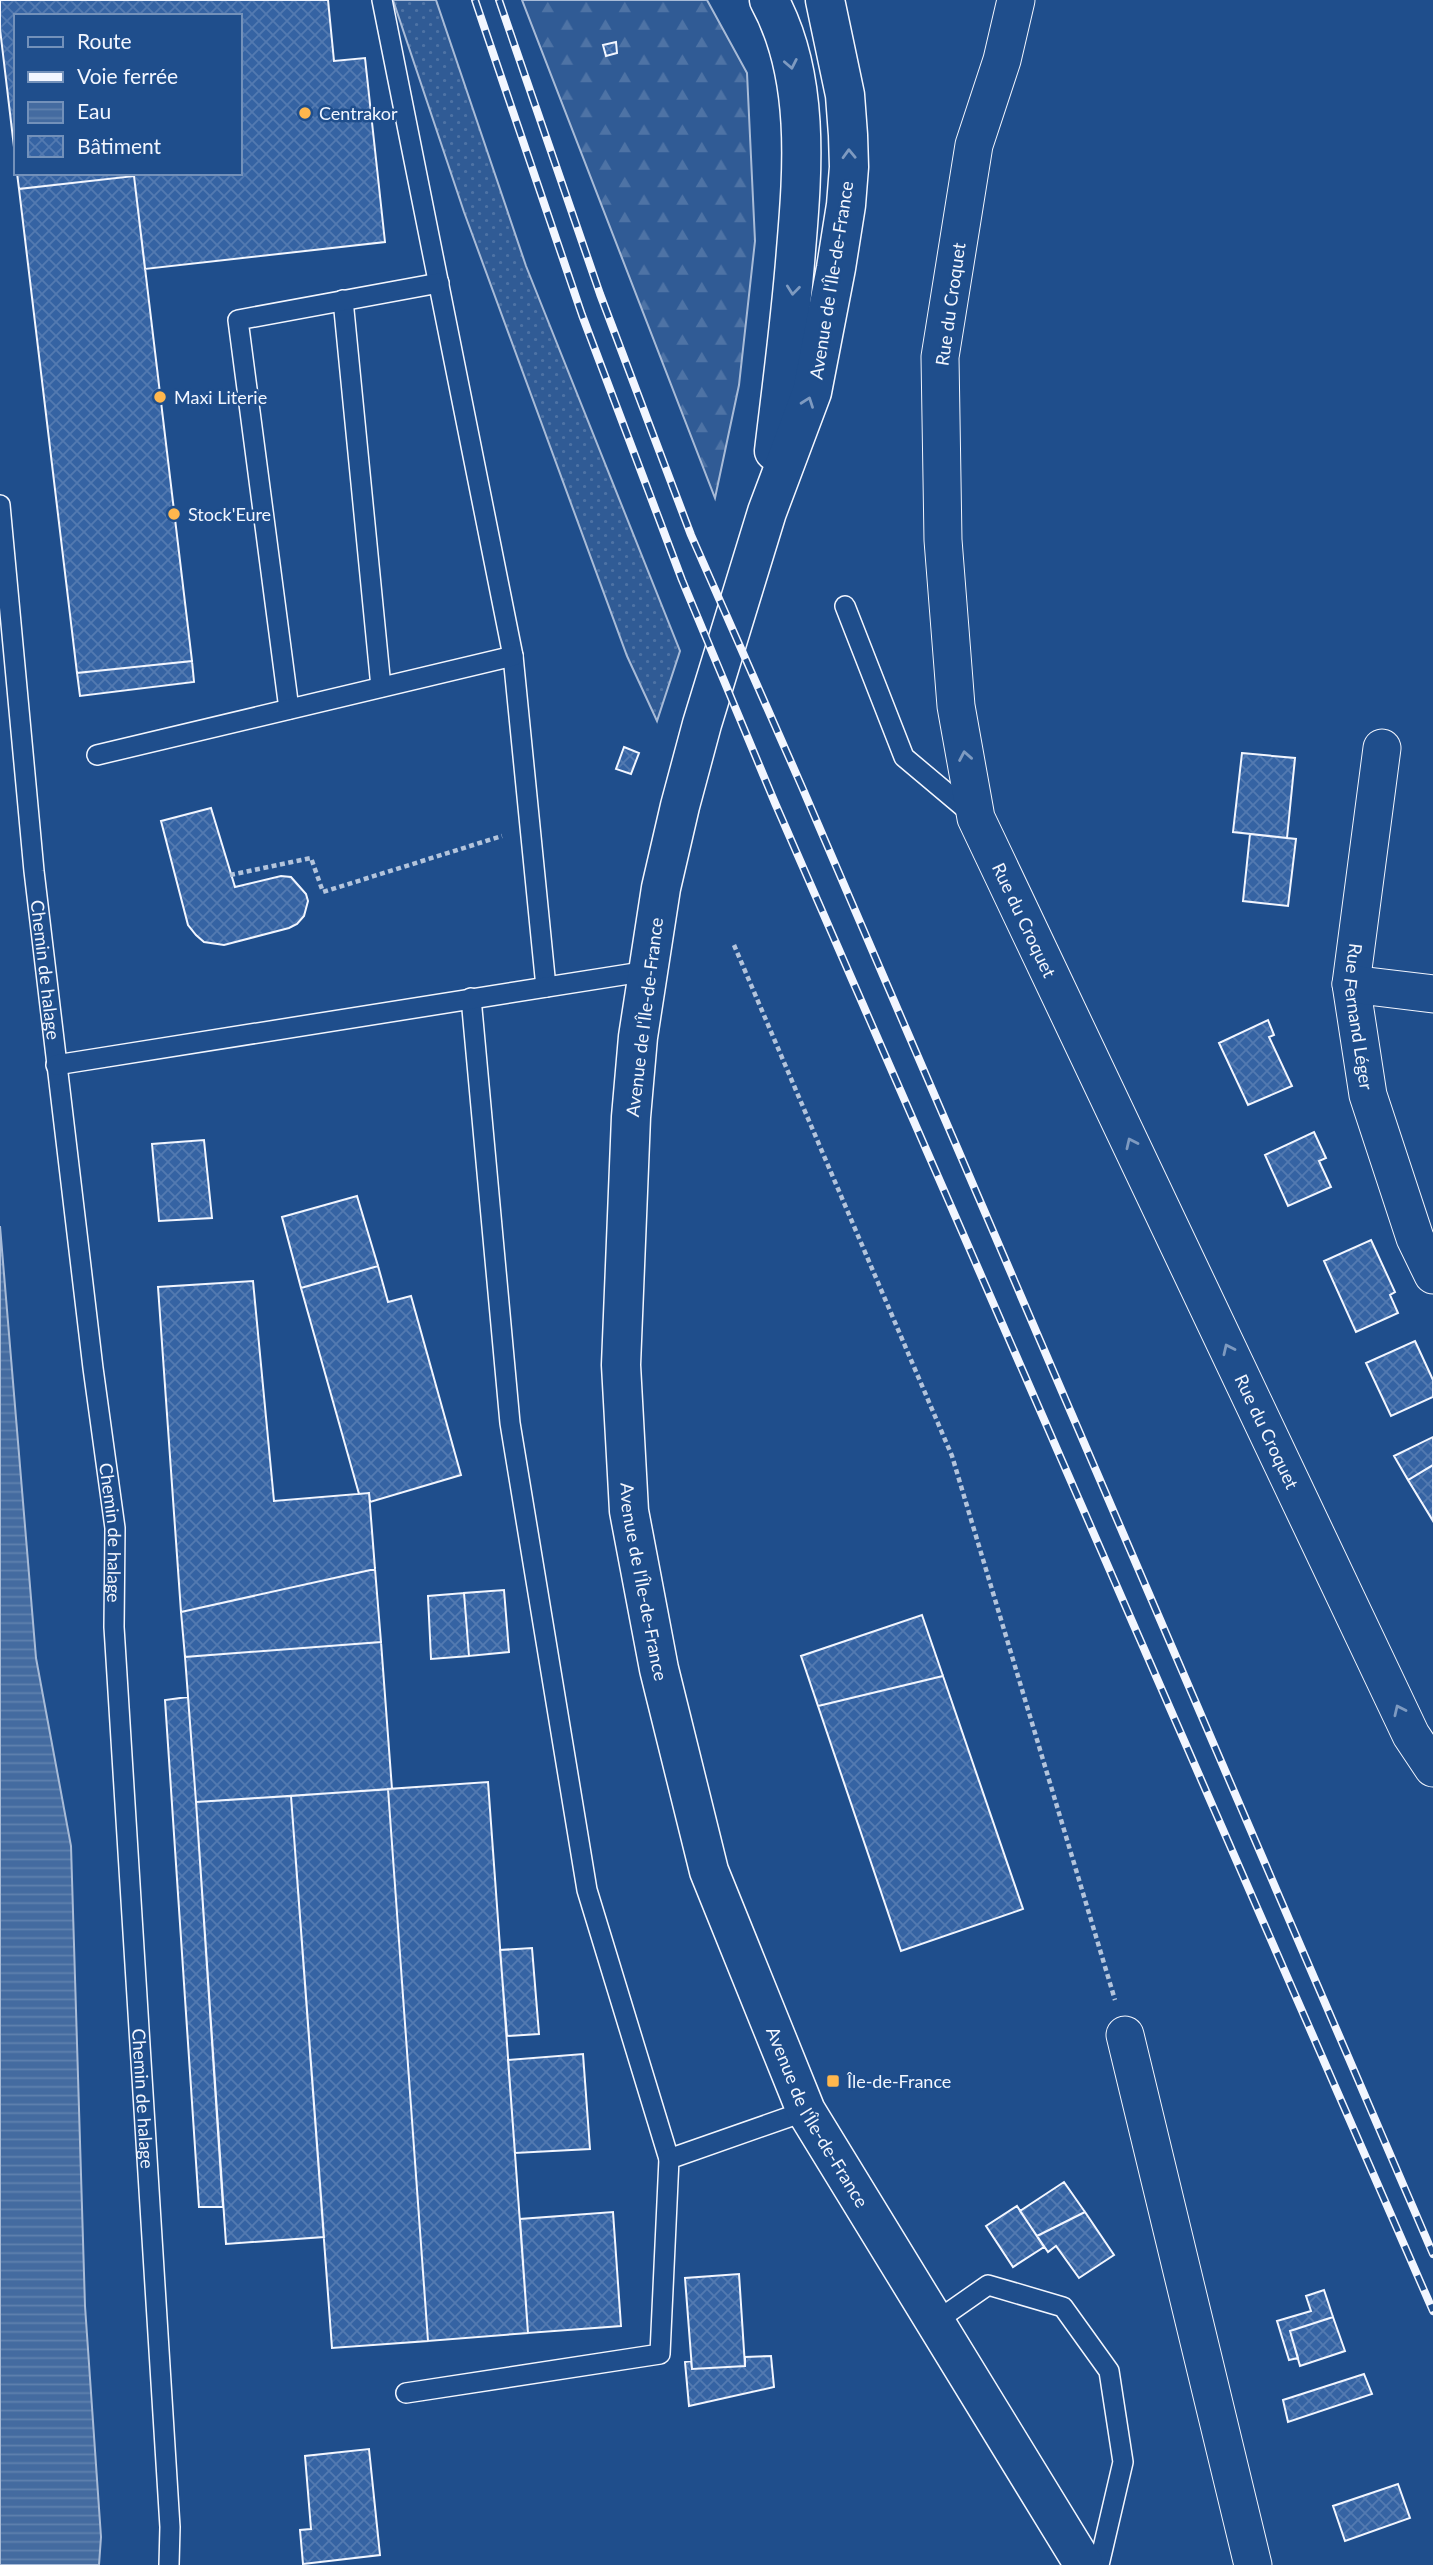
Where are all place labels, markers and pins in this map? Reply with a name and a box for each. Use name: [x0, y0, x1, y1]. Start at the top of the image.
place label: Centrakor: [319, 102, 398, 124]
marker: Centrakor: [297, 105, 313, 121]
place label: Maxi Literie: [174, 386, 267, 408]
marker: Maxi Literie: [152, 389, 168, 405]
place label: Stock'Eure: [188, 503, 271, 525]
marker: Stock'Eure: [166, 506, 182, 522]
place label: Île-de-France: [846, 2070, 951, 2092]
marker: Île-de-France: [825, 2073, 841, 2089]

